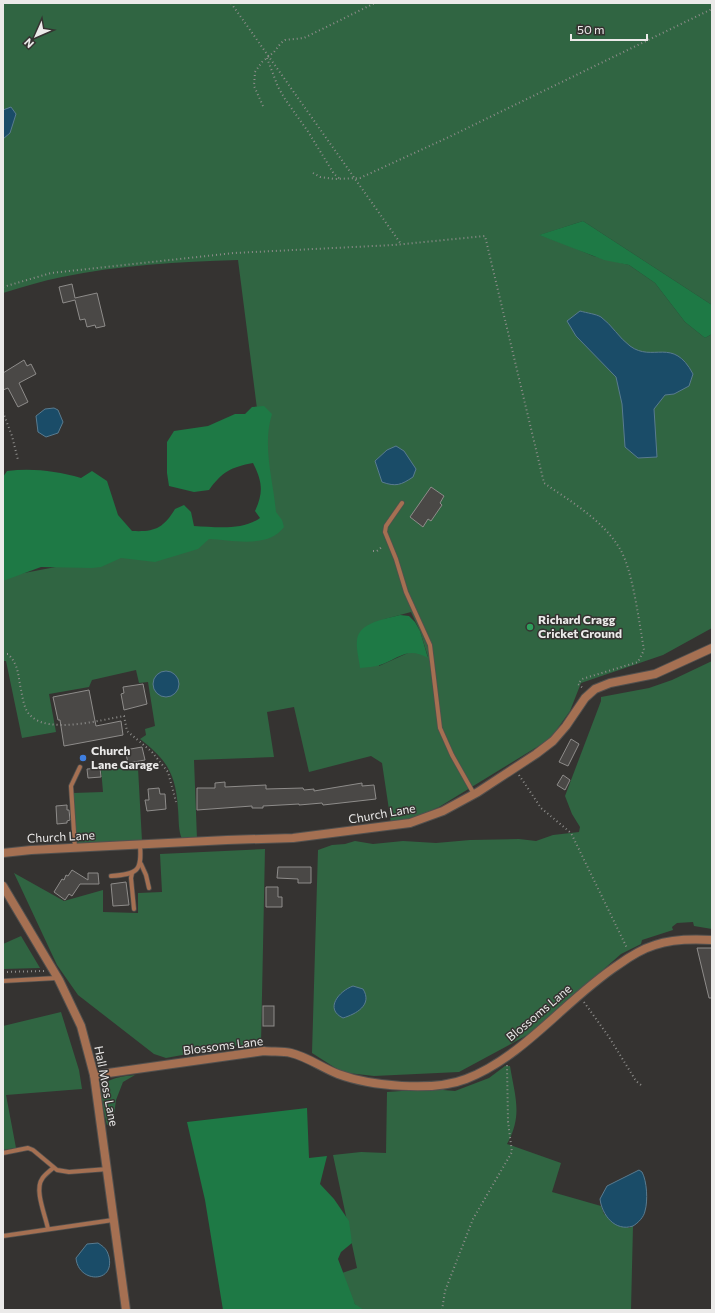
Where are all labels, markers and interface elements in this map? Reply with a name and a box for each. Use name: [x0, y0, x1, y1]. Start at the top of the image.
north arrow: [16, 16, 56, 56]
scale bar: [571, 16, 647, 42]
text: 50 m: [577, 22, 605, 36]
text: N: [21, 36, 36, 51]
place label: Richard Cragg Cricket Ground: [538, 612, 622, 640]
marker: Richard Cragg Cricket Ground: [525, 622, 535, 632]
place label: Church Lane Garage: [91, 743, 159, 771]
marker: Church Lane Garage: [78, 753, 88, 763]
street label: Church Lane: [347, 800, 416, 826]
street label: Church Lane: [27, 827, 95, 845]
street label: Blossoms Lane: [503, 981, 574, 1043]
street label: Blossoms Lane: [182, 1033, 264, 1057]
street label: Hall Moss Lane: [92, 1044, 122, 1127]

